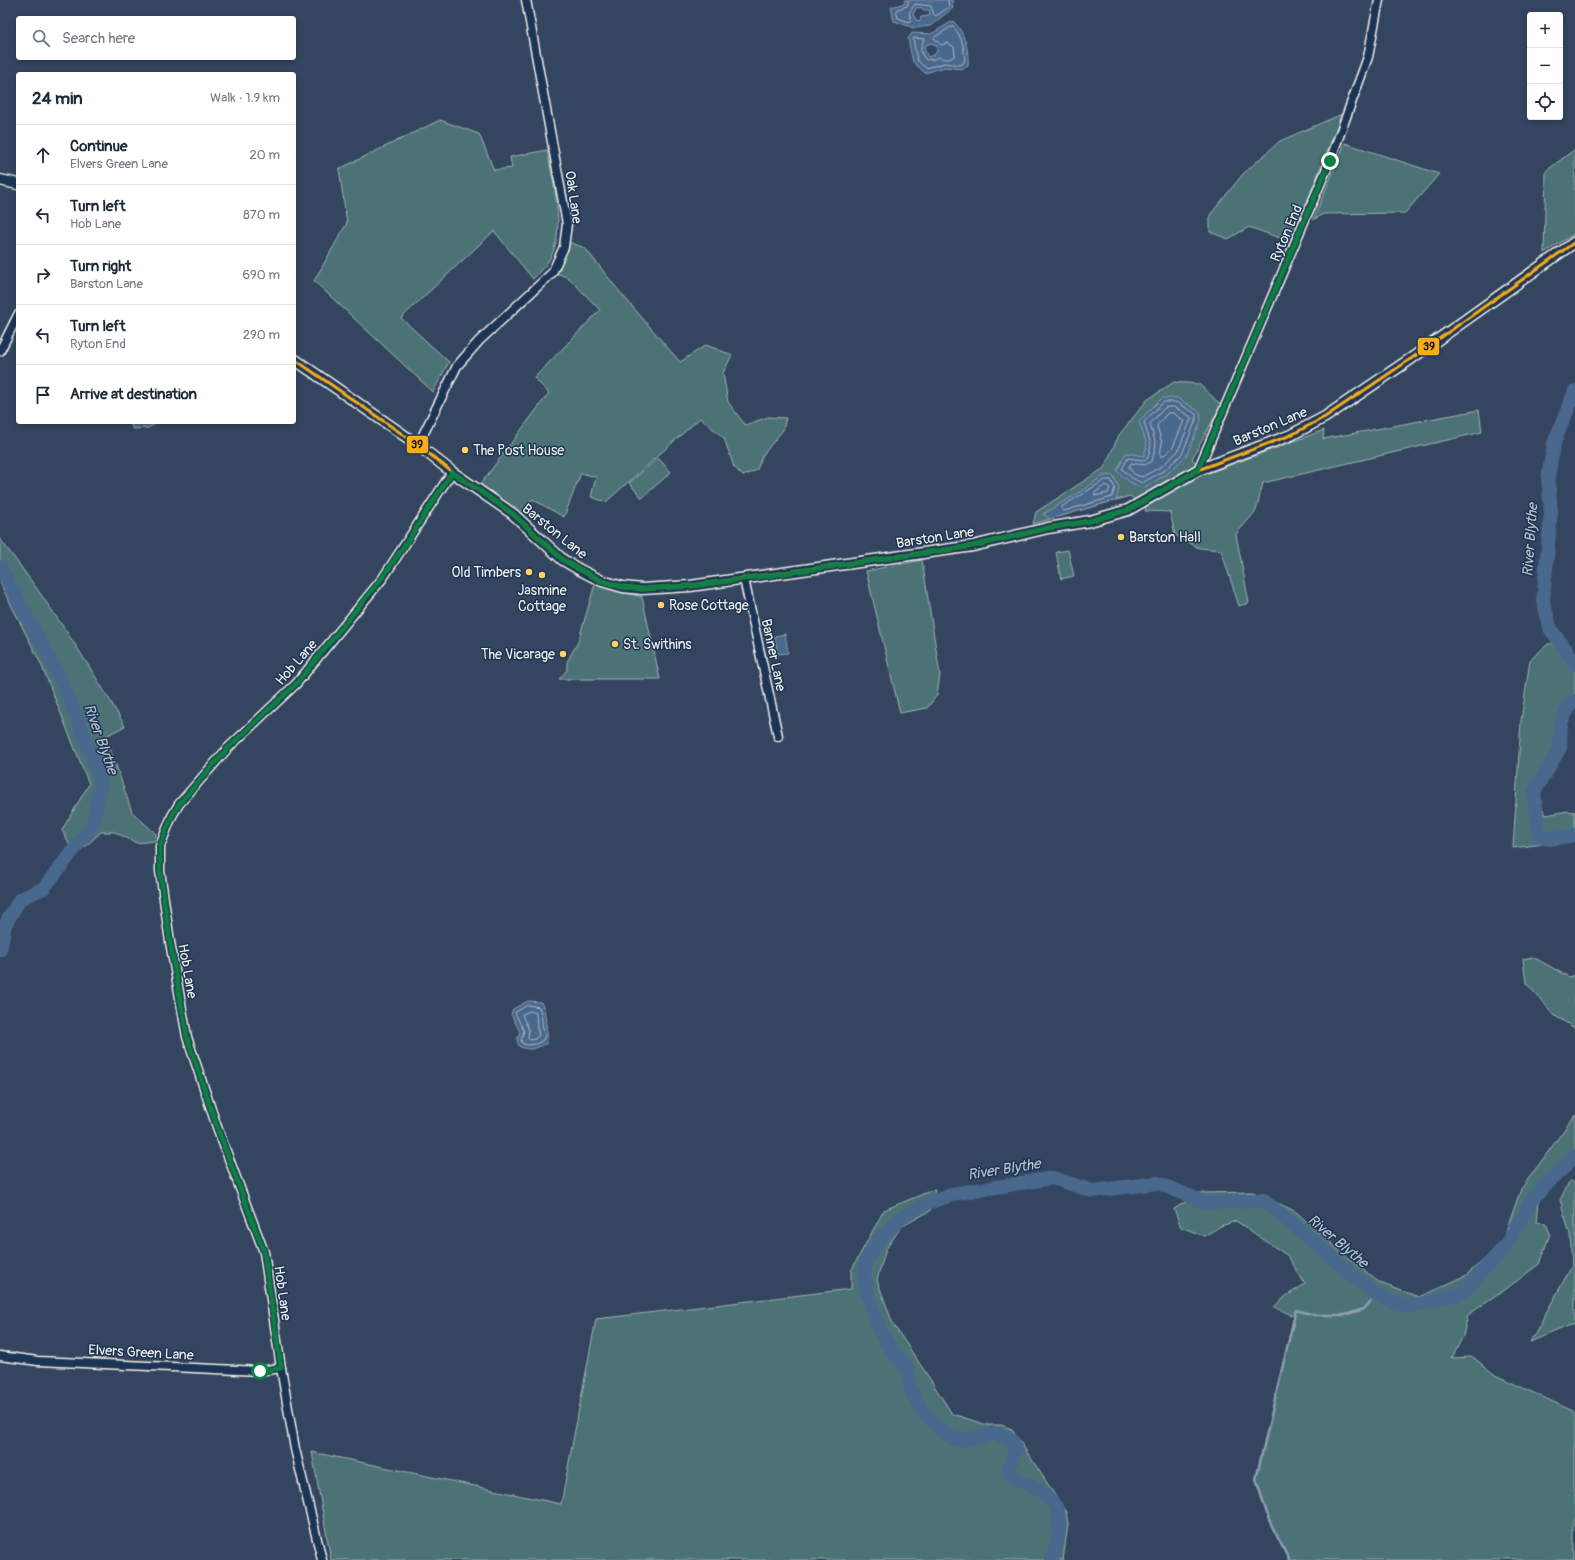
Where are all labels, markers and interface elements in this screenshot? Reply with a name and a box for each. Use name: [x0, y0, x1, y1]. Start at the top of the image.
map controls: [1527, 12, 1563, 120]
button: +: [1527, 12, 1563, 48]
search box: [16, 16, 296, 60]
icon: search: [30, 27, 52, 49]
text: Search here: [62, 29, 135, 48]
button: −: [1527, 48, 1563, 84]
button: locate: [1527, 84, 1563, 120]
text: 24 min: [32, 88, 83, 109]
text: Walk · 1.9 km: [210, 90, 280, 106]
text: Continue: [70, 137, 128, 156]
icon: ahead: [32, 144, 54, 166]
text: 20 m: [249, 147, 280, 163]
route end: [1321, 152, 1339, 170]
text: Elvers Green Lane: [70, 156, 168, 172]
street label: Oak Lane: [561, 170, 586, 225]
text: Turn left: [70, 197, 126, 216]
street label: Ryton End: [1267, 202, 1306, 264]
icon: left: [32, 204, 54, 226]
text: 870 m: [243, 207, 280, 223]
text: Hob Lane: [70, 216, 121, 232]
text: Turn right: [70, 257, 131, 276]
icon: right: [32, 264, 54, 286]
text: 690 m: [242, 267, 280, 283]
text: Barston Lane: [70, 276, 143, 292]
text: Turn left: [70, 317, 126, 336]
icon: left: [32, 324, 54, 346]
text: 290 m: [243, 327, 280, 343]
text: Ryton End: [70, 336, 126, 352]
line badge: 39: [1417, 337, 1440, 356]
text: 39: [1423, 340, 1435, 353]
icon: arrive: [32, 384, 54, 406]
text: Arrive at destination: [70, 385, 197, 404]
street label: Barston Lane: [1231, 403, 1310, 450]
line badge: 39: [406, 435, 429, 454]
text: 39: [411, 438, 423, 451]
place label: The Post House: [473, 442, 564, 459]
marker: The Post House: [460, 445, 470, 455]
street label: Barston Lane: [519, 500, 591, 563]
water label: River Blythe: [1518, 501, 1543, 577]
street label: Barston Lane: [895, 523, 975, 552]
place label: Barston Hall: [1129, 529, 1201, 546]
marker: Barston Hall: [1116, 532, 1126, 542]
place label: Old Timbers: [451, 564, 522, 581]
marker: Old Timbers: [524, 567, 534, 577]
marker: Jasmine Cottage: [537, 570, 547, 580]
place label: Jasmine Cottage: [517, 582, 567, 615]
place label: Rose Cottage: [669, 597, 749, 614]
marker: Rose Cottage: [656, 600, 666, 610]
street label: Banner Lane: [758, 617, 789, 693]
street label: Hob Lane: [272, 636, 321, 689]
place label: St. Swithins: [623, 636, 692, 653]
marker: St. Swithins: [610, 639, 620, 649]
place label: The Vicarage: [481, 646, 555, 663]
marker: The Vicarage: [558, 649, 568, 659]
water label: River Blythe: [79, 701, 123, 778]
street label: Hob Lane: [174, 942, 201, 1000]
water label: River Blythe: [966, 1154, 1043, 1185]
water label: River Blythe: [1303, 1210, 1373, 1273]
street label: Hob Lane: [270, 1265, 295, 1322]
street label: Elvers Green Lane: [88, 1341, 194, 1364]
route start: [251, 1362, 269, 1380]

